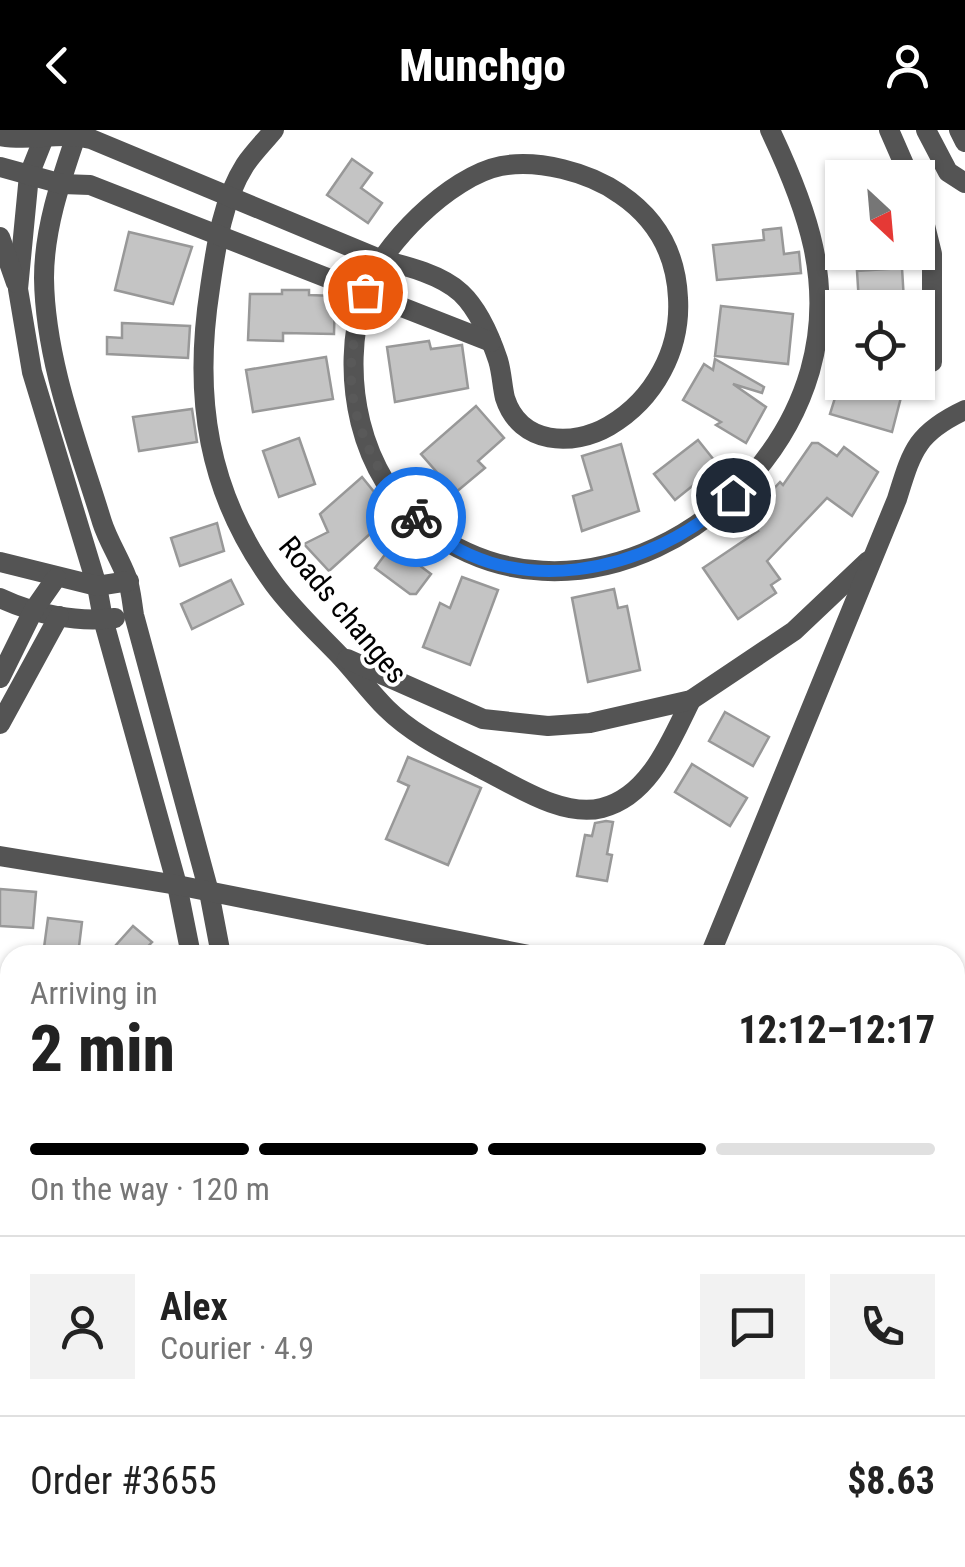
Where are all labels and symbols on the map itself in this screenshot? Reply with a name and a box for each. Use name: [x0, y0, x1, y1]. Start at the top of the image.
north arrow: [825, 160, 935, 270]
pin: [323, 250, 408, 335]
pin: [691, 453, 776, 538]
courier: [366, 467, 466, 567]
street label: Roads changes: [272, 529, 415, 690]

